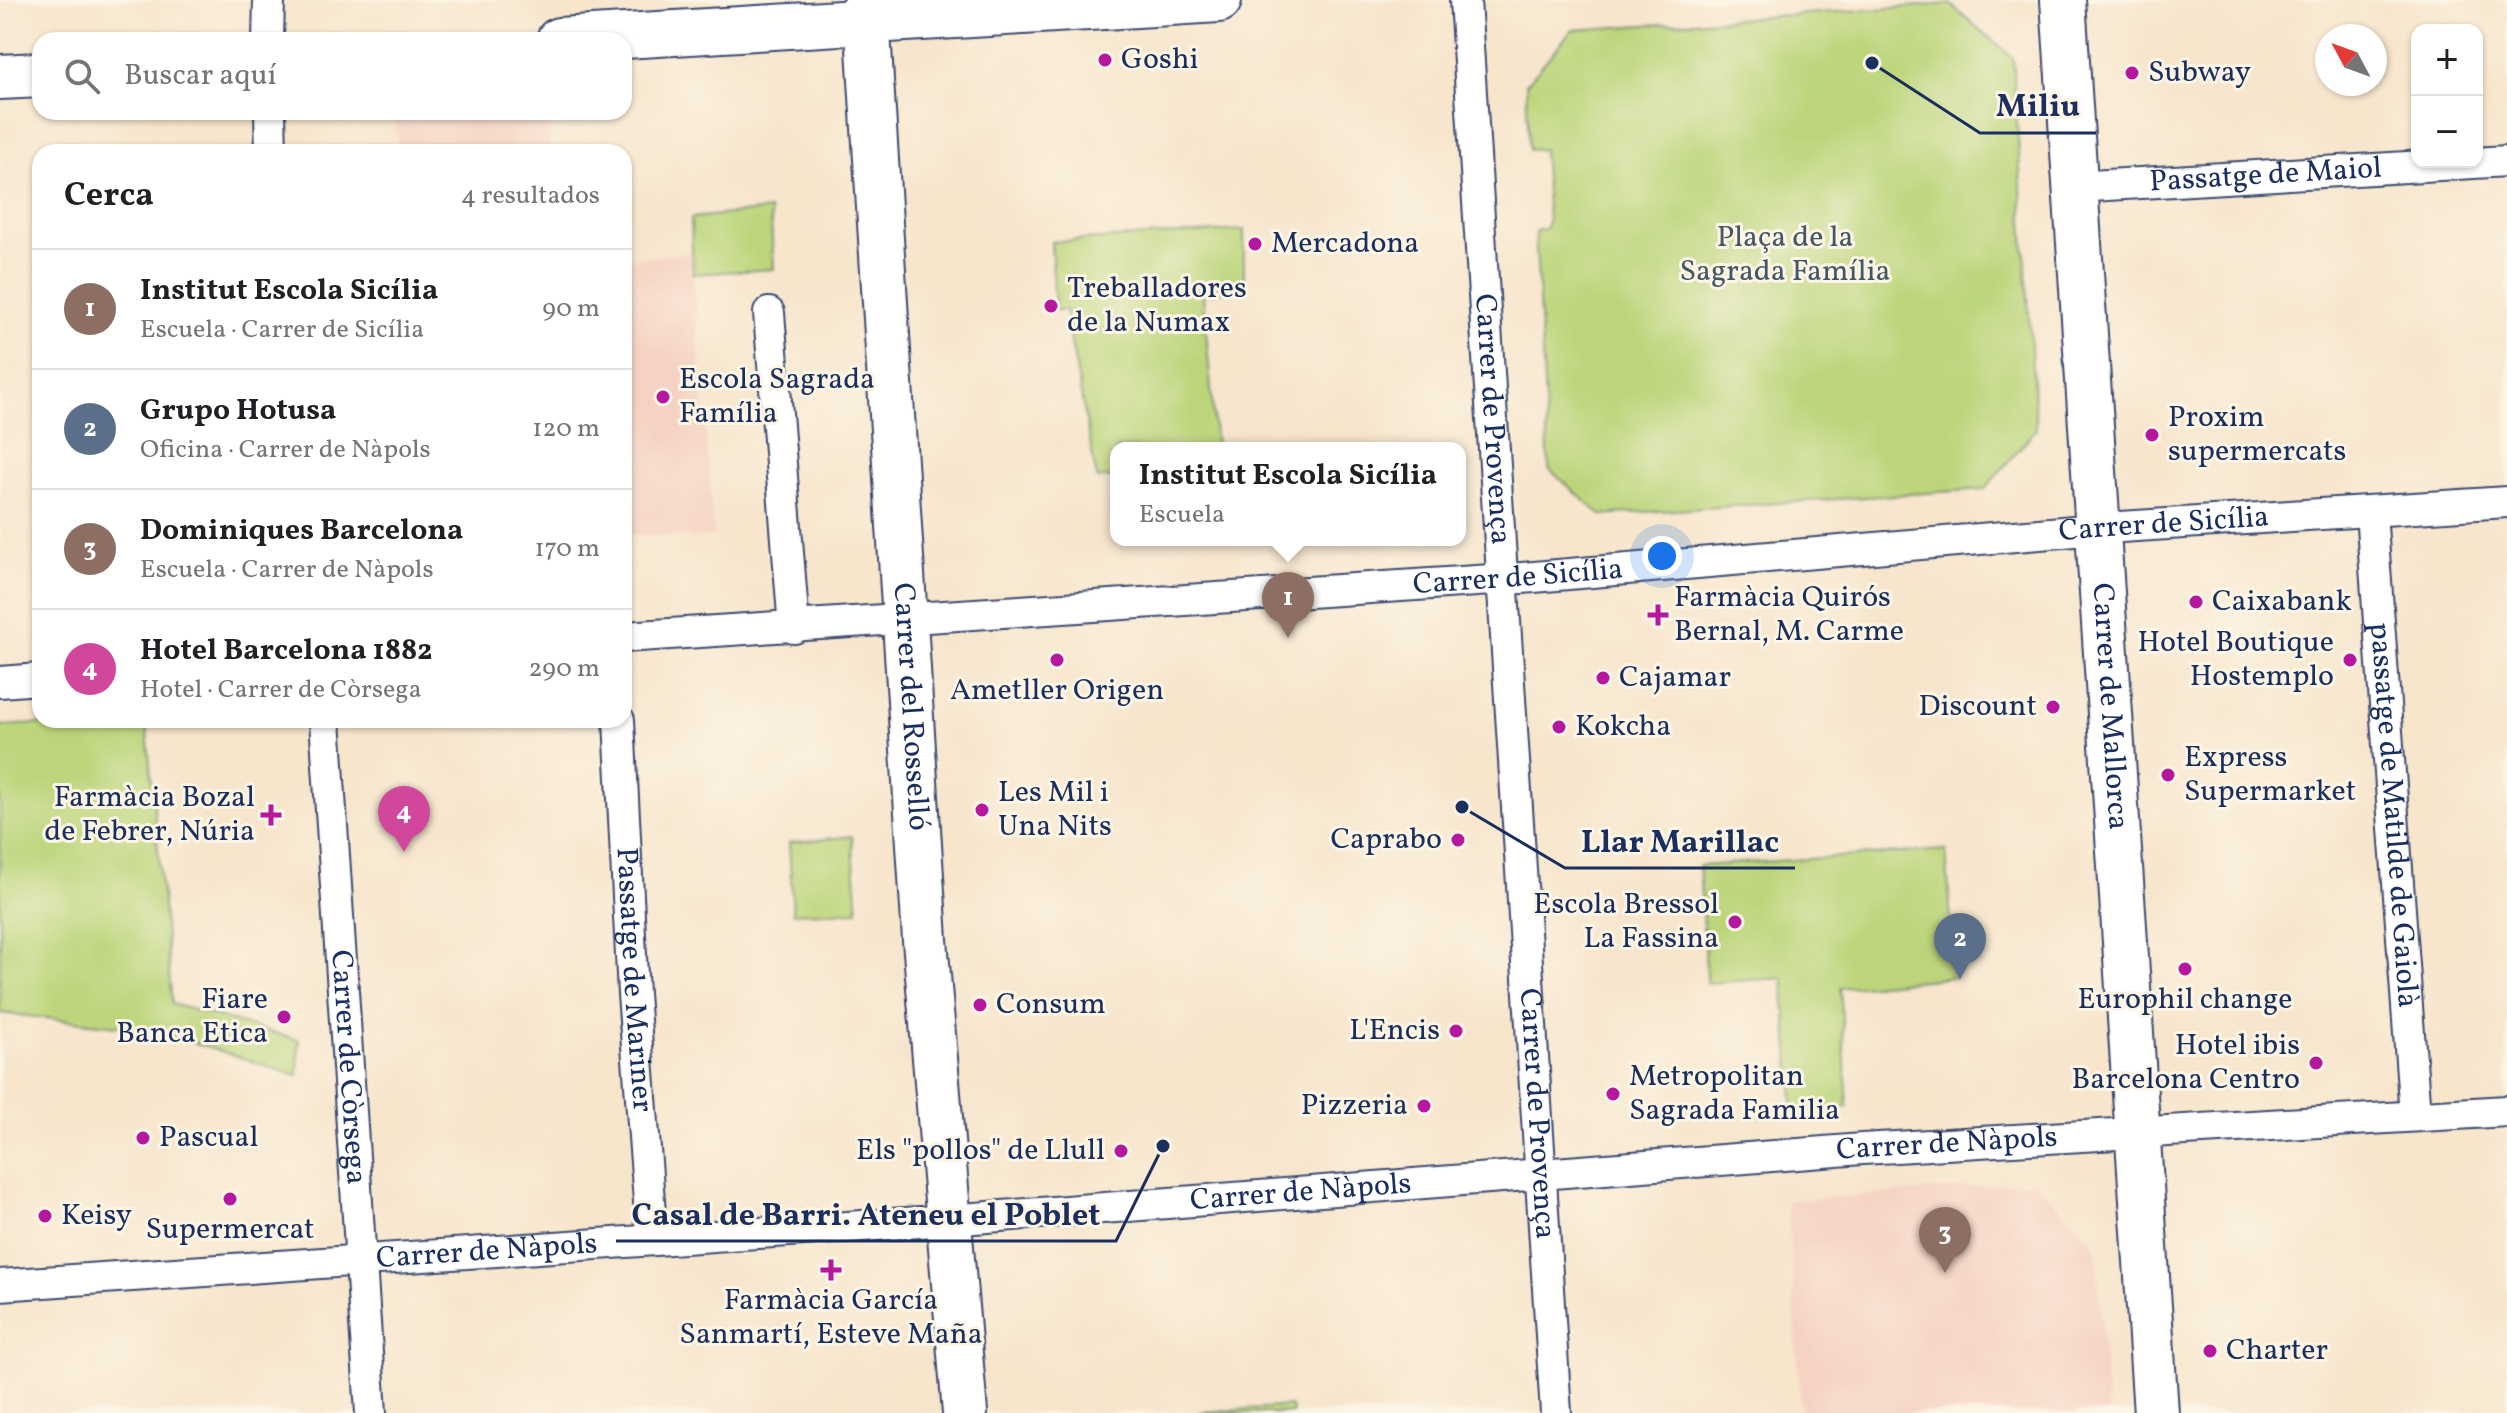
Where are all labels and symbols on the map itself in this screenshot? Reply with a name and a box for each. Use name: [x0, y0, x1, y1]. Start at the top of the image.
north arrow: [2315, 24, 2387, 96]
place label: Goshi: [1121, 39, 1199, 81]
marker: Goshi: [1096, 51, 1114, 69]
place label: Subway: [2148, 52, 2251, 94]
marker: Subway: [2123, 64, 2141, 82]
callout: Miliu: [1980, 77, 2096, 133]
text: Miliu: [1996, 86, 2080, 130]
street label: Passatge de Maiol: [2148, 148, 2383, 203]
park label: Plaça de la Sagrada Família: [1680, 217, 1891, 293]
place label: Mercadona: [1271, 223, 1419, 265]
marker: Mercadona: [1246, 235, 1264, 253]
place label: Treballadores de la Numax: [1067, 268, 1247, 344]
street label: Carrer de Provença: [1463, 292, 1521, 546]
marker: Treballadores de la Numax: [1042, 297, 1060, 315]
place label: Escola Sagrada Família: [679, 359, 875, 435]
marker: Escola Sagrada Família: [654, 388, 672, 406]
place label: Proxim supermercats: [2168, 397, 2346, 473]
marker: Proxim supermercats: [2143, 426, 2161, 444]
street label: Carrer de Sicília: [2057, 496, 2270, 553]
your location: [1642, 536, 1682, 576]
street label: Carrer de Sicília: [1412, 548, 1625, 606]
pin: 1: [1262, 572, 1314, 638]
place label: Farmàcia Quirós Bernal, M. Carme: [1674, 577, 1904, 653]
street label: Carrer del Rosselló: [882, 581, 939, 832]
place label: Caixabank: [2212, 581, 2352, 623]
street label: Carrer de Mallorca: [2080, 582, 2139, 831]
marker: Caixabank: [2187, 593, 2205, 611]
marker: Farmàcia Quirós Bernal, M. Carme: [1649, 606, 1667, 624]
street label: passatge de Matilde de Gaiolà: [2358, 621, 2428, 1009]
place label: Hotel Boutique Hostemplo: [2137, 622, 2334, 698]
marker: Ametller Origen: [1048, 651, 1066, 669]
marker: Hotel Boutique Hostemplo: [2341, 651, 2359, 669]
place label: Cajamar: [1619, 657, 1731, 699]
marker: Cajamar: [1594, 669, 1612, 687]
place label: Ametller Origen: [950, 670, 1164, 712]
place label: Discount: [1919, 686, 2037, 728]
marker: Discount: [2044, 698, 2062, 716]
place label: Kokcha: [1575, 706, 1671, 748]
marker: Kokcha: [1550, 718, 1568, 736]
place label: Express Supermarket: [2184, 737, 2356, 813]
marker: Express Supermarket: [2159, 766, 2177, 784]
place label: Les Mil i Una Nits: [998, 772, 1112, 848]
place label: Farmàcia Bozal de Febrer, Núria: [44, 777, 255, 853]
pin: 4: [378, 786, 430, 852]
marker: Les Mil i Una Nits: [973, 801, 991, 819]
marker: Farmàcia Bozal de Febrer, Núria: [262, 806, 280, 824]
callout: Llar Marillac: [1565, 812, 1795, 868]
place label: Caprabo: [1330, 819, 1442, 861]
text: Llar Marillac: [1581, 822, 1779, 866]
marker: Caprabo: [1449, 831, 1467, 849]
street label: Passatge de Mariner: [605, 846, 663, 1113]
place label: Escola Bressol La Fassina: [1533, 884, 1719, 960]
marker: Escola Bressol La Fassina: [1726, 913, 1744, 931]
pin: 2: [1934, 913, 1986, 979]
street label: Carrer de Còrsega: [319, 949, 377, 1186]
marker: Europhil change: [2176, 960, 2194, 978]
place label: Fiare Banca Etica: [116, 979, 268, 1055]
place label: Europhil change: [2077, 979, 2293, 1021]
place label: Consum: [996, 984, 1106, 1026]
street label: Carrer de Provença: [1508, 987, 1566, 1241]
marker: Consum: [971, 996, 989, 1014]
marker: Fiare Banca Etica: [275, 1008, 293, 1026]
place label: L'Encis: [1349, 1010, 1440, 1052]
marker: L'Encis: [1447, 1022, 1465, 1040]
place label: Hotel ibis Barcelona Centro: [2072, 1025, 2300, 1101]
marker: Hotel ibis Barcelona Centro: [2307, 1054, 2325, 1072]
place label: Metropolitan Sagrada Familia: [1629, 1056, 1840, 1132]
place label: Pizzeria: [1301, 1085, 1408, 1127]
marker: Metropolitan Sagrada Familia: [1604, 1085, 1622, 1103]
marker: Pizzeria: [1415, 1097, 1433, 1115]
place label: Pascual: [159, 1117, 258, 1159]
street label: Carrer de Nàpols: [1835, 1117, 2059, 1172]
marker: Pascual: [134, 1129, 152, 1147]
place label: Els "pollos" de Llull: [856, 1130, 1105, 1172]
marker: Els "pollos" de Llull: [1112, 1142, 1130, 1160]
street label: Carrer de Nàpols: [1189, 1163, 1413, 1222]
callout: Casal de Barri. Ateneu el Poblet: [616, 1185, 1116, 1241]
marker: Supermercat: [221, 1190, 239, 1208]
place label: Keisy: [61, 1195, 132, 1237]
text: Casal de Barri. Ateneu el Poblet: [632, 1195, 1100, 1239]
marker: Keisy: [36, 1207, 54, 1225]
pin: 3: [1919, 1207, 1971, 1273]
place label: Supermercat: [145, 1209, 315, 1251]
street label: Carrer de Nàpols: [375, 1223, 599, 1280]
marker: Farmàcia García Sanmartí, Esteve Maña: [822, 1261, 840, 1279]
place label: Farmàcia García Sanmartí, Esteve Maña: [679, 1280, 983, 1356]
place label: Charter: [2226, 1330, 2328, 1372]
marker: Charter: [2201, 1342, 2219, 1360]

